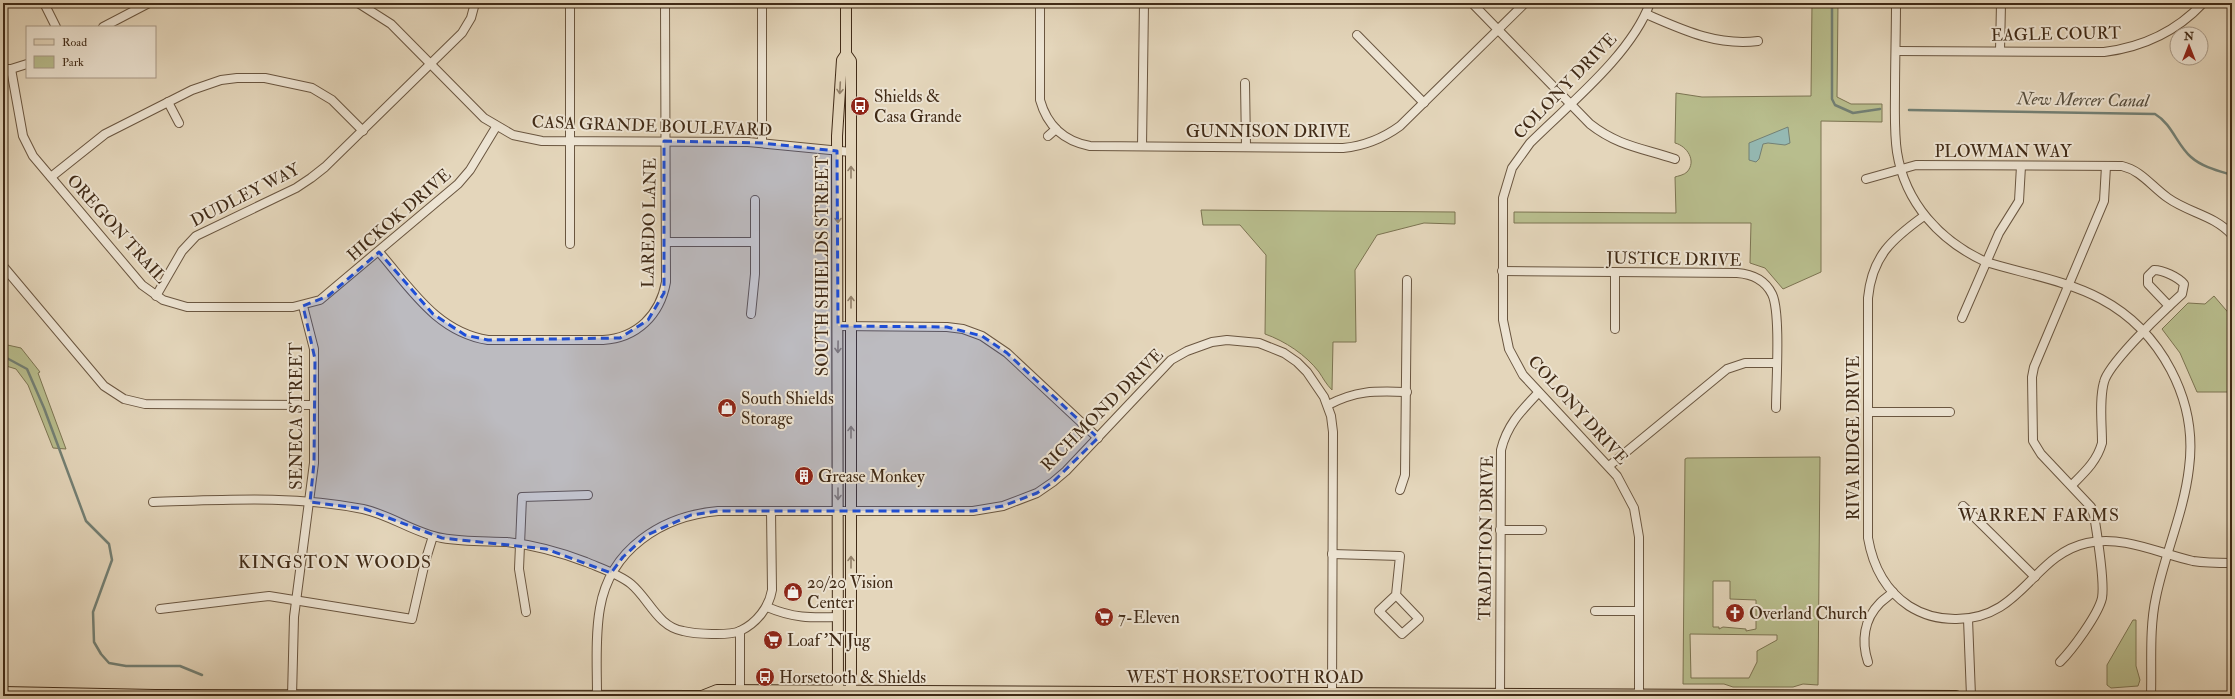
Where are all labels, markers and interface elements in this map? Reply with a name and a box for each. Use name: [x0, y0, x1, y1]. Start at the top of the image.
street label: EAGLE COURT: [1991, 22, 2122, 46]
legend: [26, 26, 156, 78]
north arrow: [2169, 26, 2209, 66]
street label: COLONY DRIVE: [1509, 28, 1621, 144]
text: N: [2183, 30, 2195, 43]
text: Road: [62, 35, 87, 50]
text: Park: [62, 55, 84, 70]
one-way arrow: [837, 81, 844, 94]
place label: Shields & Casa Grande: [874, 86, 962, 127]
water label: New Mercer Canal: [2016, 87, 2151, 113]
bus stop icon: Shields & Casa Grande: [849, 95, 871, 117]
street label: CASA GRANDE BOULEVARD: [531, 111, 773, 141]
street label: GUNNISON DRIVE: [1186, 121, 1350, 142]
street label: PLOWMAN WAY: [1934, 141, 2072, 162]
street label: SOUTH SHIELDS STREET: [812, 155, 833, 376]
street label: DUDLEY WAY: [187, 158, 303, 232]
street label: LAREDO LANE: [637, 158, 661, 288]
street label: HICKOK DRIVE: [343, 164, 455, 266]
one-way arrow: [847, 166, 855, 179]
street label: OREGON TRAIL: [63, 170, 172, 288]
one-way arrow: [834, 210, 842, 223]
street label: JUSTICE DRIVE: [1605, 247, 1742, 272]
one-way arrow: [847, 296, 855, 309]
one-way arrow: [834, 340, 842, 353]
street label: SENECA STREET: [286, 342, 307, 490]
street label: RICHMOND DRIVE: [1036, 344, 1168, 476]
street label: COLONY DRIVE: [1523, 351, 1633, 469]
street label: RIVA RIDGE DRIVE: [1843, 356, 1864, 520]
place label: South Shields Storage: [741, 388, 834, 429]
shop icon: South Shields Storage: [716, 397, 738, 419]
one-way arrow: [847, 426, 855, 439]
street label: TRADITION DRIVE: [1474, 455, 1498, 621]
building icon: Grease Monkey: [793, 465, 815, 487]
place label: Grease Monkey: [818, 466, 925, 488]
one-way arrow: [834, 487, 842, 500]
district label: WARREN FARMS: [1957, 504, 2120, 527]
district label: KINGSTON WOODS: [238, 551, 432, 574]
one-way arrow: [847, 556, 855, 569]
place label: 20/20 Vision Center: [807, 572, 894, 613]
shop icon: 20/20 Vision Center: [782, 581, 804, 603]
church icon: Overland Church: [1724, 602, 1746, 624]
place label: Overland Church: [1749, 603, 1868, 624]
supermarket icon: 7-Eleven: [1093, 606, 1115, 628]
place label: 7-Eleven: [1118, 607, 1180, 628]
supermarket icon: Loaf 'N Jug: [762, 629, 784, 651]
place label: Loaf 'N Jug: [787, 630, 871, 652]
bus stop icon: Horsetooth & Shields: [754, 666, 776, 688]
place label: Horsetooth & Shields: [779, 667, 926, 688]
street label: WEST HORSETOOTH ROAD: [1125, 667, 1364, 688]

